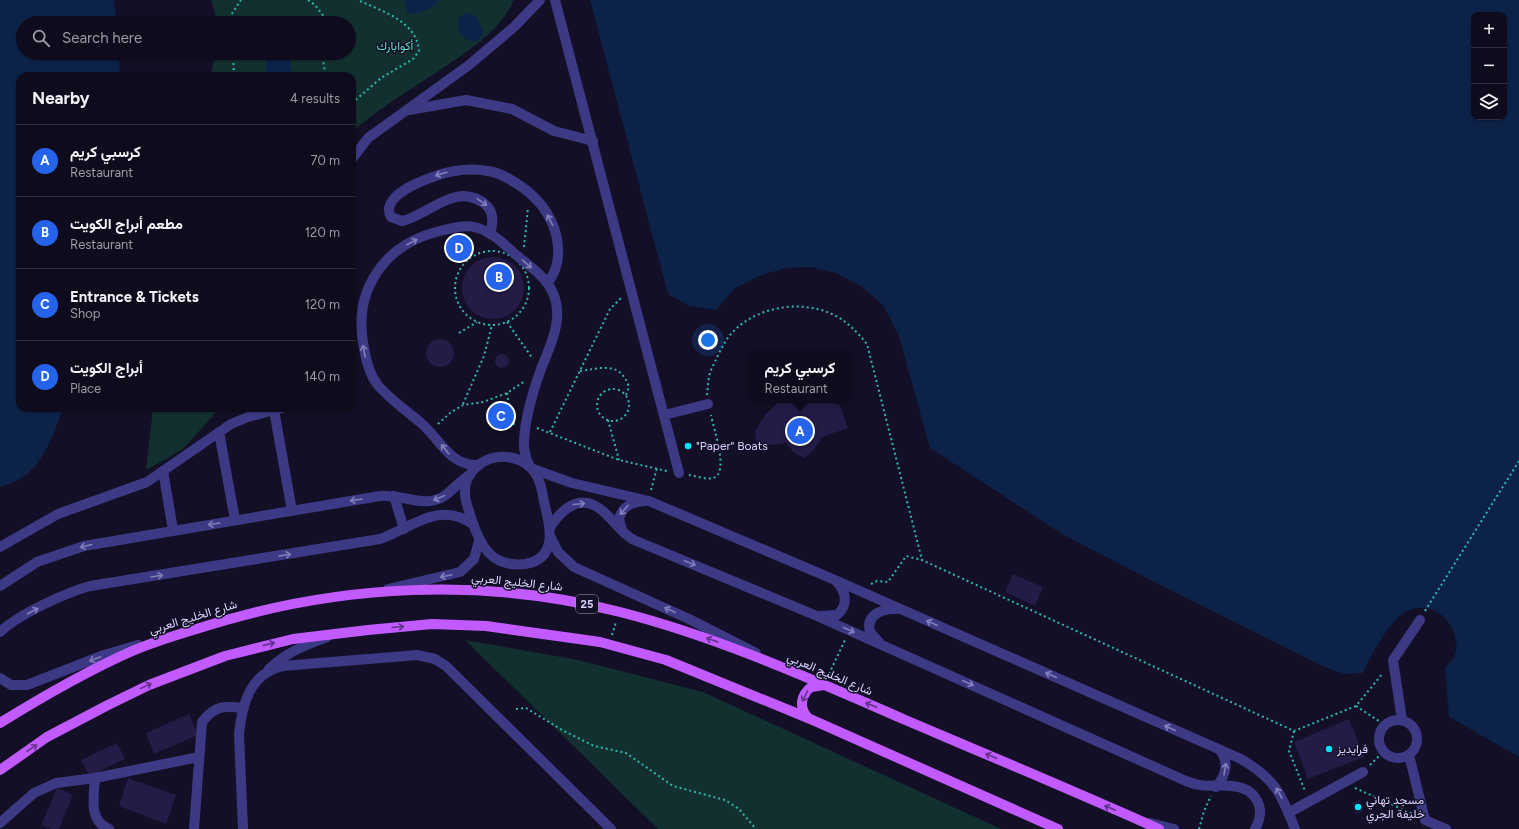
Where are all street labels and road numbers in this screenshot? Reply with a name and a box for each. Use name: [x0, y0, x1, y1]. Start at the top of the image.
street label: شارع الخليج العربي: [470, 570, 563, 597]
road number: 25: [576, 595, 598, 613]
street label: شارع الخليج العربي: [147, 597, 240, 640]
street label: شارع الخليج العربي: [784, 650, 875, 701]

